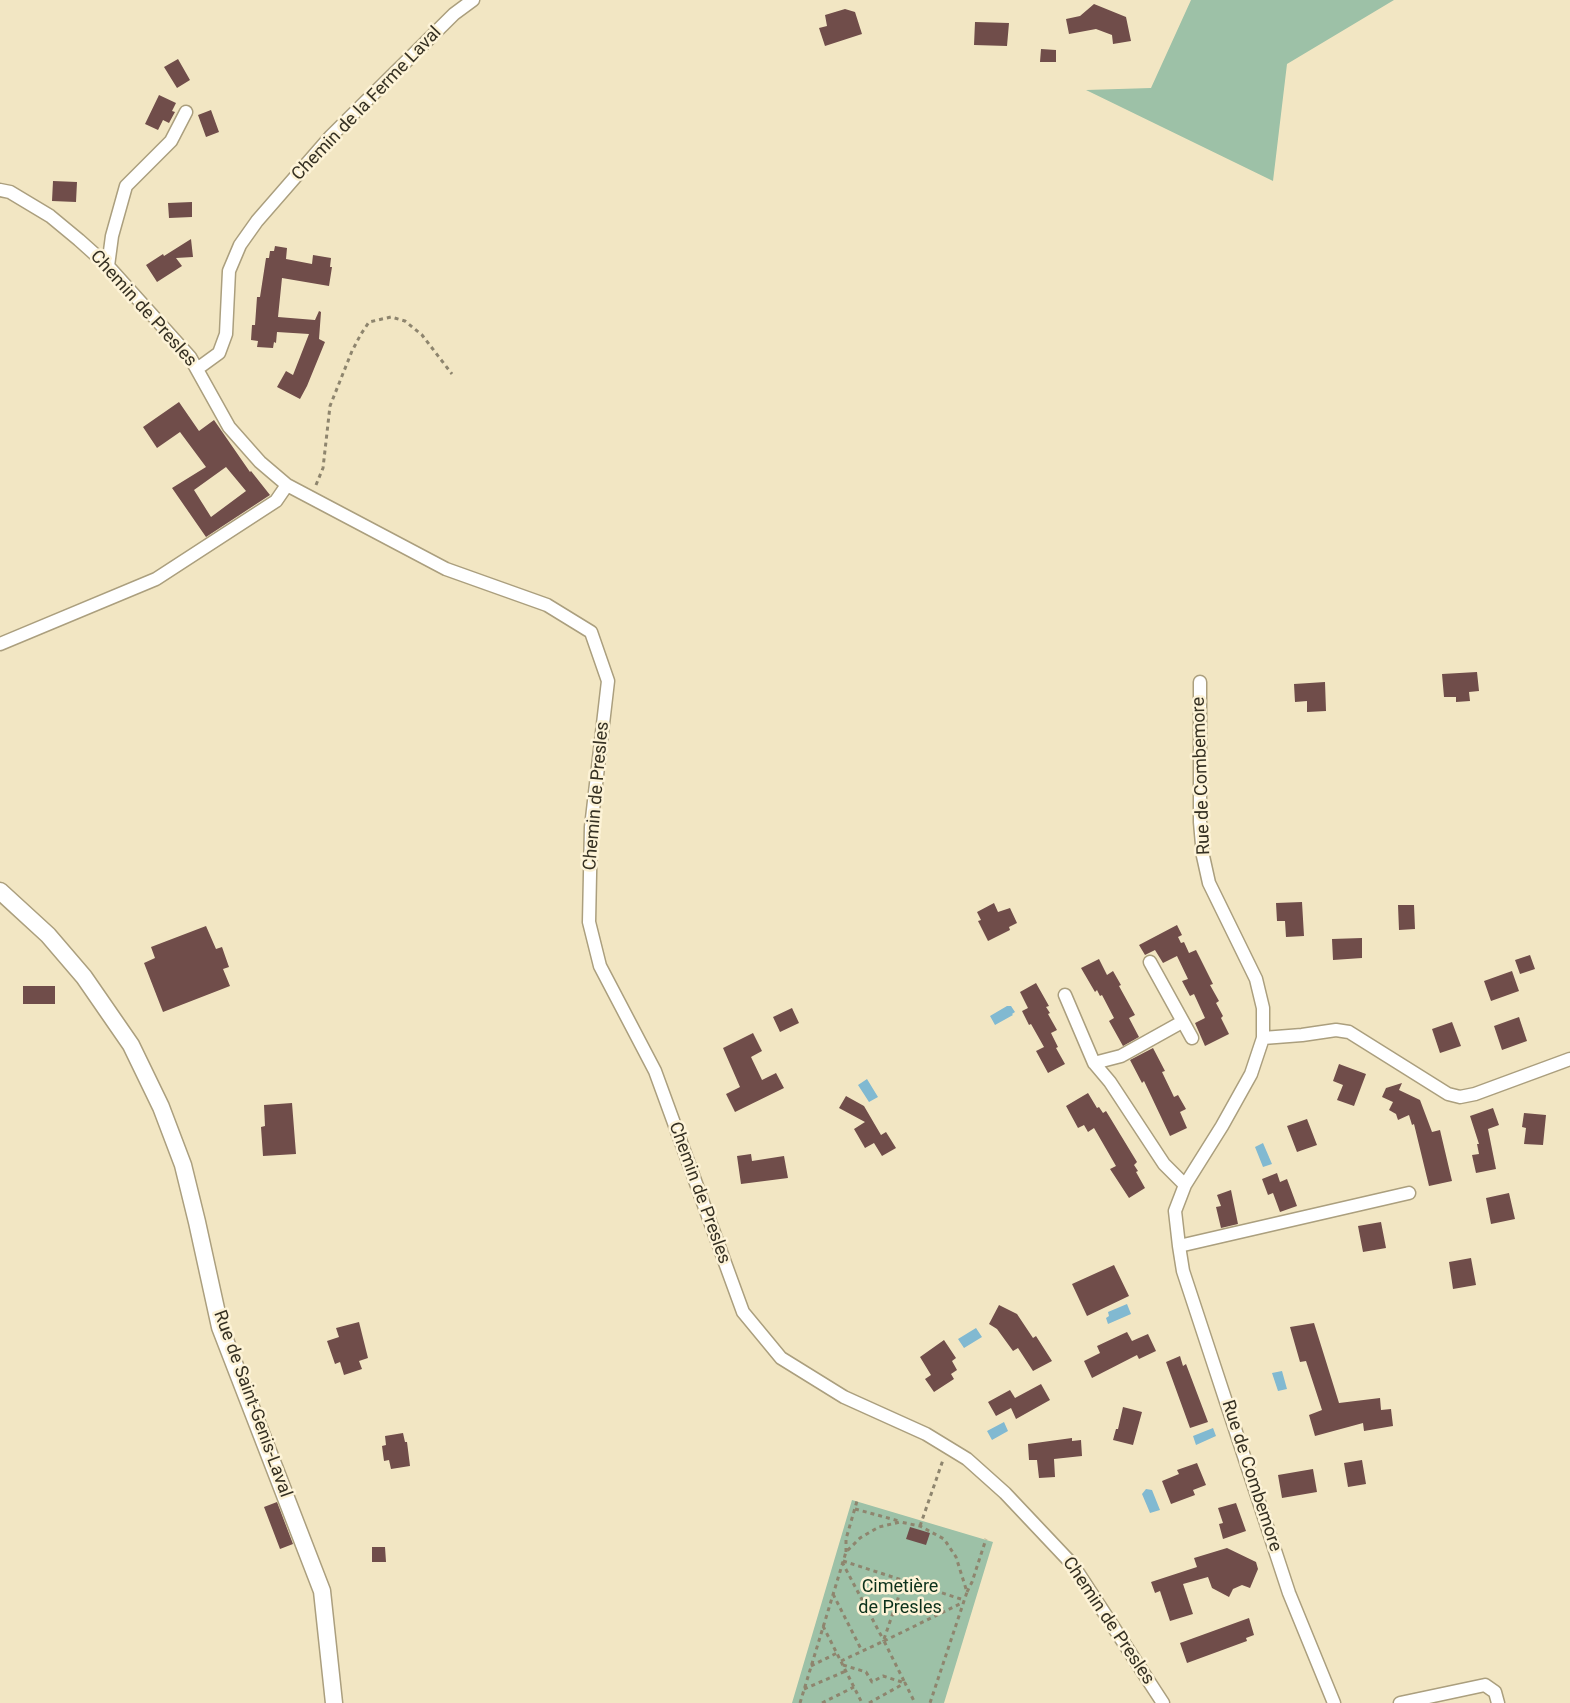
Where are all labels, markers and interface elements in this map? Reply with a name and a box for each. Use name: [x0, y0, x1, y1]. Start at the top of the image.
street label: Chemin de la Ferme Laval: [288, 22, 446, 186]
street label: Chemin de Presles: [85, 246, 201, 372]
street label: Rue de Combemore: [1188, 697, 1216, 855]
street label: Chemin de Presles: [580, 721, 614, 871]
street label: Chemin de Presles: [663, 1119, 735, 1267]
street label: Rue de Saint-Genis-Laval: [208, 1308, 296, 1500]
street label: Rue de Combemore: [1216, 1397, 1286, 1555]
street label: Chemin de Presles: [1057, 1553, 1159, 1689]
park label: Cimetière de Presles: [858, 1576, 942, 1618]

